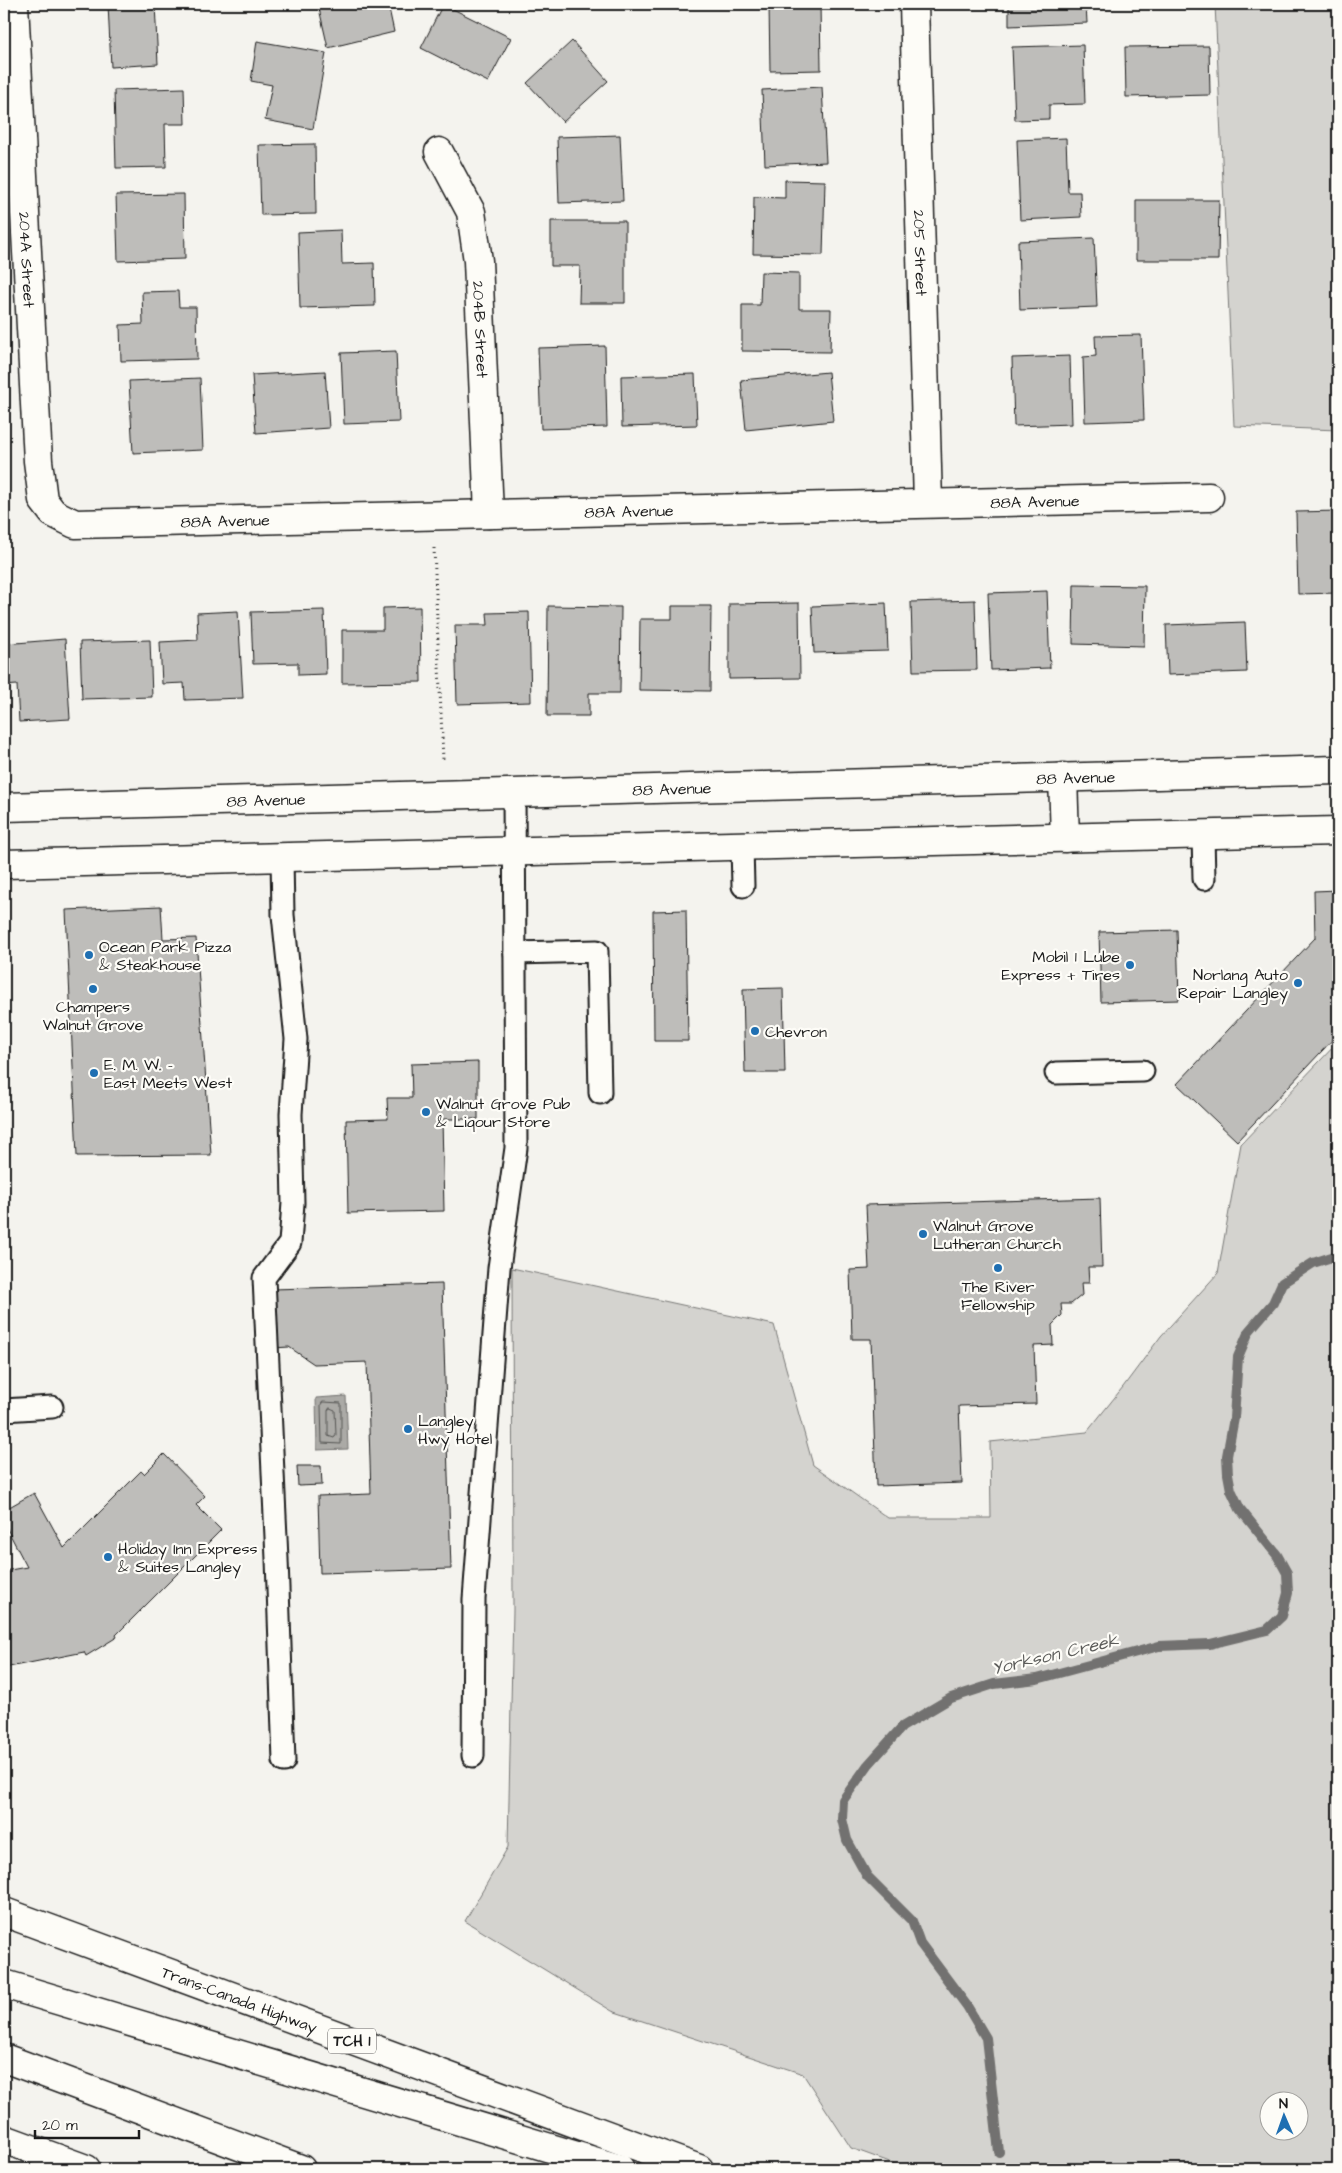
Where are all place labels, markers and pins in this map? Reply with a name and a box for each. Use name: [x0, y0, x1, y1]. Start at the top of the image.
place label: Ocean Park Pizza & Steakhouse: [99, 936, 231, 976]
place label: Mobil 1 Lube Express + Tires: [1001, 946, 1120, 986]
marker: Ocean Park Pizza & Steakhouse: [83, 949, 95, 961]
marker: Mobil 1 Lube Express + Tires: [1124, 959, 1136, 971]
place label: Norlang Auto Repair Langley: [1178, 964, 1288, 1005]
marker: Norlang Auto Repair Langley: [1292, 977, 1304, 989]
marker: Champers Walnut Grove: [87, 983, 99, 995]
place label: Champers Walnut Grove: [43, 996, 144, 1036]
place label: Chevron: [765, 1021, 827, 1043]
marker: Chevron: [749, 1025, 761, 1037]
place label: E. M. W. - East Meets West: [104, 1054, 233, 1094]
marker: E. M. W. - East Meets West: [88, 1067, 100, 1079]
place label: Walnut Grove Pub & Liqour Store: [436, 1093, 570, 1133]
marker: Walnut Grove Pub & Liqour Store: [420, 1106, 432, 1118]
place label: Walnut Grove Lutheran Church: [933, 1215, 1061, 1255]
marker: Walnut Grove Lutheran Church: [917, 1228, 929, 1240]
marker: The River Fellowship: [992, 1262, 1004, 1274]
place label: The River Fellowship: [961, 1276, 1035, 1316]
place label: Langley Hwy Hotel: [418, 1410, 492, 1451]
marker: Langley Hwy Hotel: [402, 1423, 414, 1435]
place label: Holiday Inn Express & Suites Langley: [118, 1538, 257, 1579]
marker: Holiday Inn Express & Suites Langley: [102, 1551, 114, 1563]

